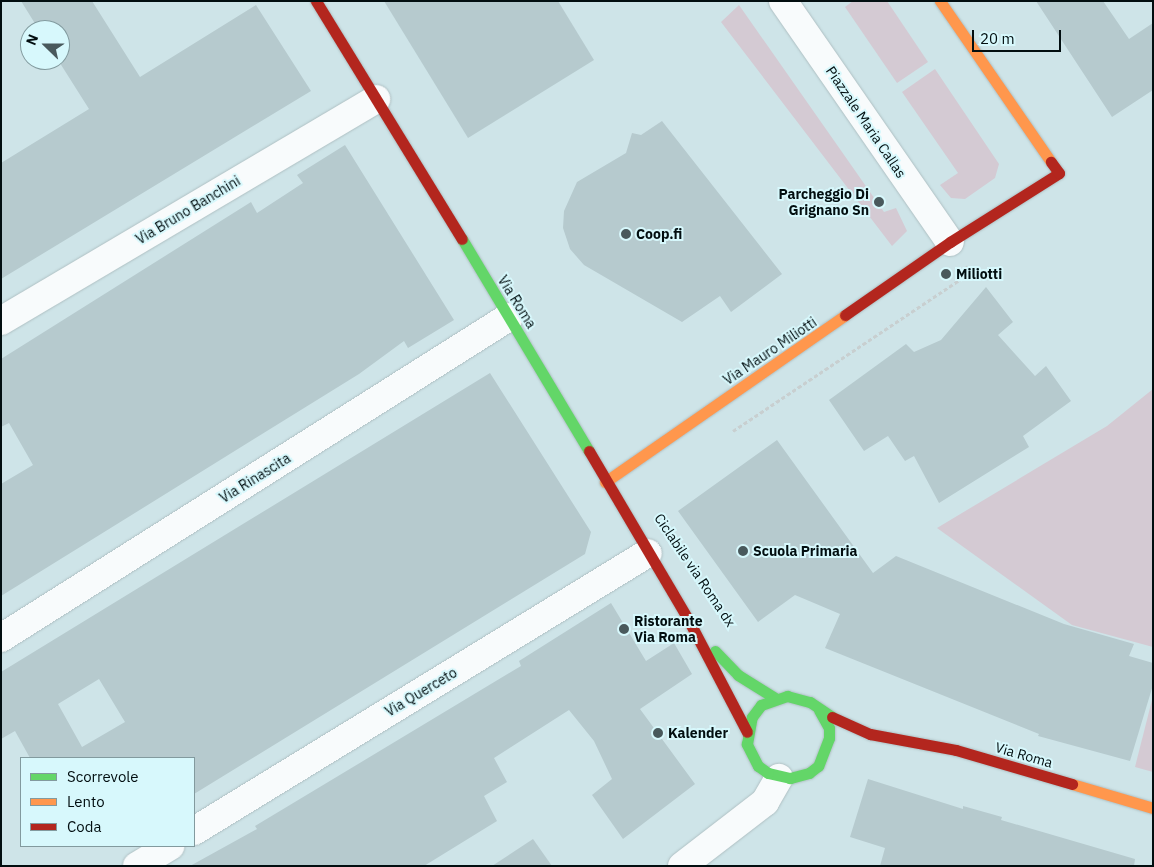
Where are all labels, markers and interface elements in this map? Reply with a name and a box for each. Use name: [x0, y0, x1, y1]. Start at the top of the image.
north arrow: [20, 20, 70, 70]
scale bar: [974, 20, 1063, 52]
text: 20 m: [980, 29, 1015, 48]
text: N: [22, 32, 42, 48]
street label: Piazzale Maria Callas: [822, 63, 910, 181]
street label: Via Bruno Banchini: [133, 172, 243, 248]
place label: Parcheggio Di Grignano Sn: [779, 186, 869, 218]
marker: Parcheggio Di Grignano Sn: [873, 196, 885, 208]
place label: Coop.fi: [636, 226, 682, 242]
marker: Coop.fi: [620, 228, 632, 240]
place label: Miliotti: [956, 266, 1002, 282]
marker: Miliotti: [940, 268, 952, 280]
street label: Via Roma: [494, 272, 540, 332]
street label: Via Mauro Miliotti: [720, 314, 820, 388]
street label: Via Rinascita: [216, 450, 294, 506]
street label: Ciclabile via Roma dx: [651, 510, 739, 630]
place label: Scuola Primaria: [753, 543, 858, 559]
marker: Scuola Primaria: [737, 545, 749, 557]
place label: Ristorante Via Roma: [634, 613, 703, 646]
marker: Ristorante Via Roma: [618, 623, 630, 635]
street label: Via Querceto: [382, 664, 460, 720]
place label: Kalender: [668, 725, 728, 741]
marker: Kalender: [652, 727, 664, 739]
street label: Via Roma: [993, 739, 1055, 771]
legend: [20, 757, 195, 847]
text: Scorrevole: [67, 767, 139, 786]
text: Lento: [67, 792, 105, 811]
text: Coda: [67, 817, 101, 836]

